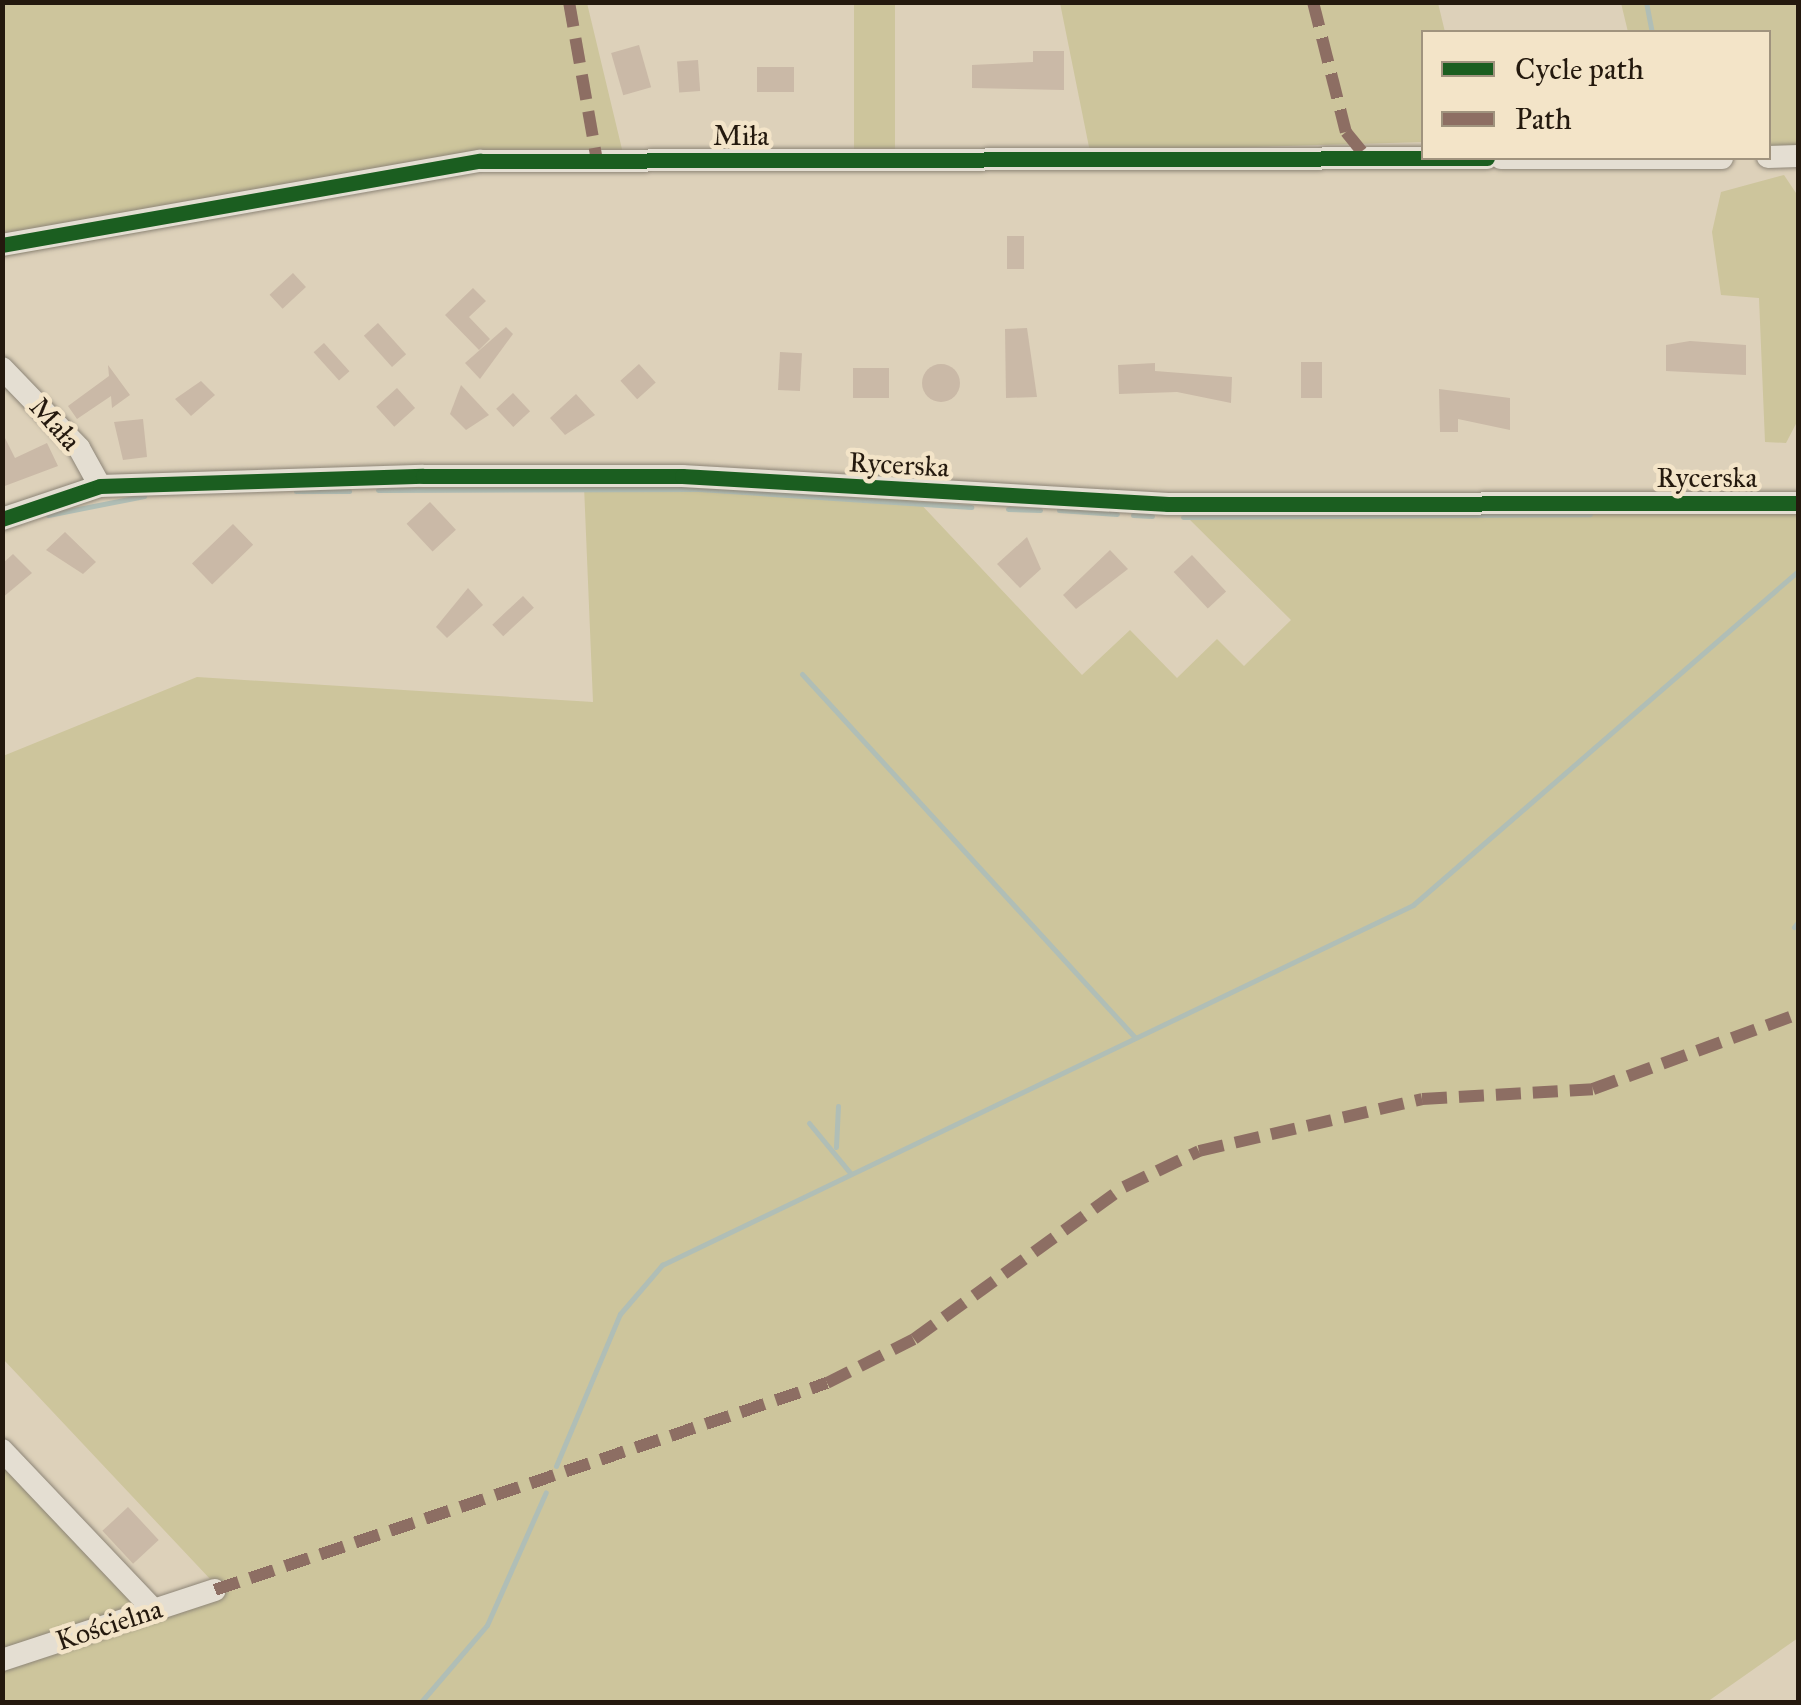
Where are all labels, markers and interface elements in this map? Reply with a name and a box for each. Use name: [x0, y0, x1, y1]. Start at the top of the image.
legend: [1421, 30, 1771, 160]
text: Cycle path: [1515, 51, 1644, 87]
text: Path: [1515, 101, 1572, 137]
street label: Miła: [713, 119, 769, 153]
street label: Mała: [22, 390, 88, 458]
street label: Rycerska: [848, 446, 950, 484]
street label: Rycerska: [1657, 461, 1757, 495]
street label: Kościelna: [52, 1592, 166, 1658]

